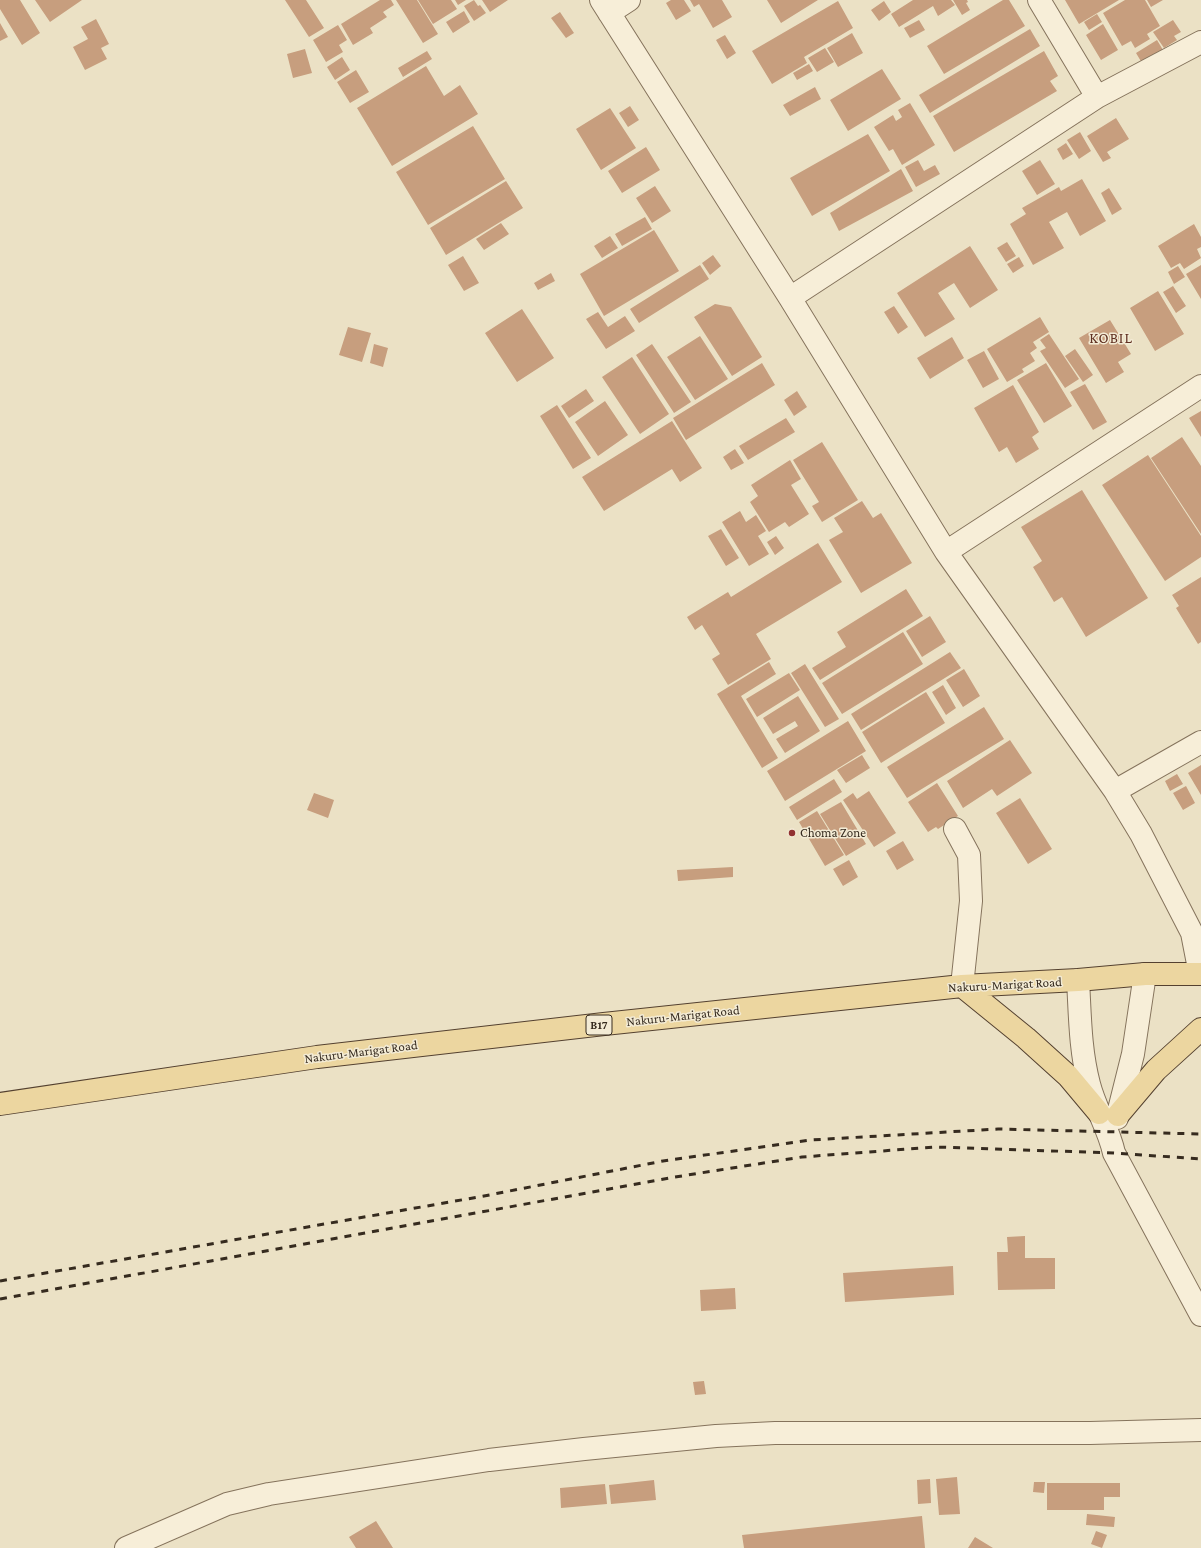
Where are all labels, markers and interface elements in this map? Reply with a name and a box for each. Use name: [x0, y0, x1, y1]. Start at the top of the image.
district label: KOBIL: [1089, 329, 1133, 347]
place label: Choma Zone: [800, 825, 866, 841]
marker: Choma Zone: [787, 828, 797, 838]
street label: Nakuru-Marigat Road: [948, 974, 1062, 996]
street label: Nakuru-Marigat Road: [626, 1002, 740, 1030]
road number: B17: [586, 1015, 612, 1035]
street label: Nakuru-Marigat Road: [304, 1037, 418, 1067]

